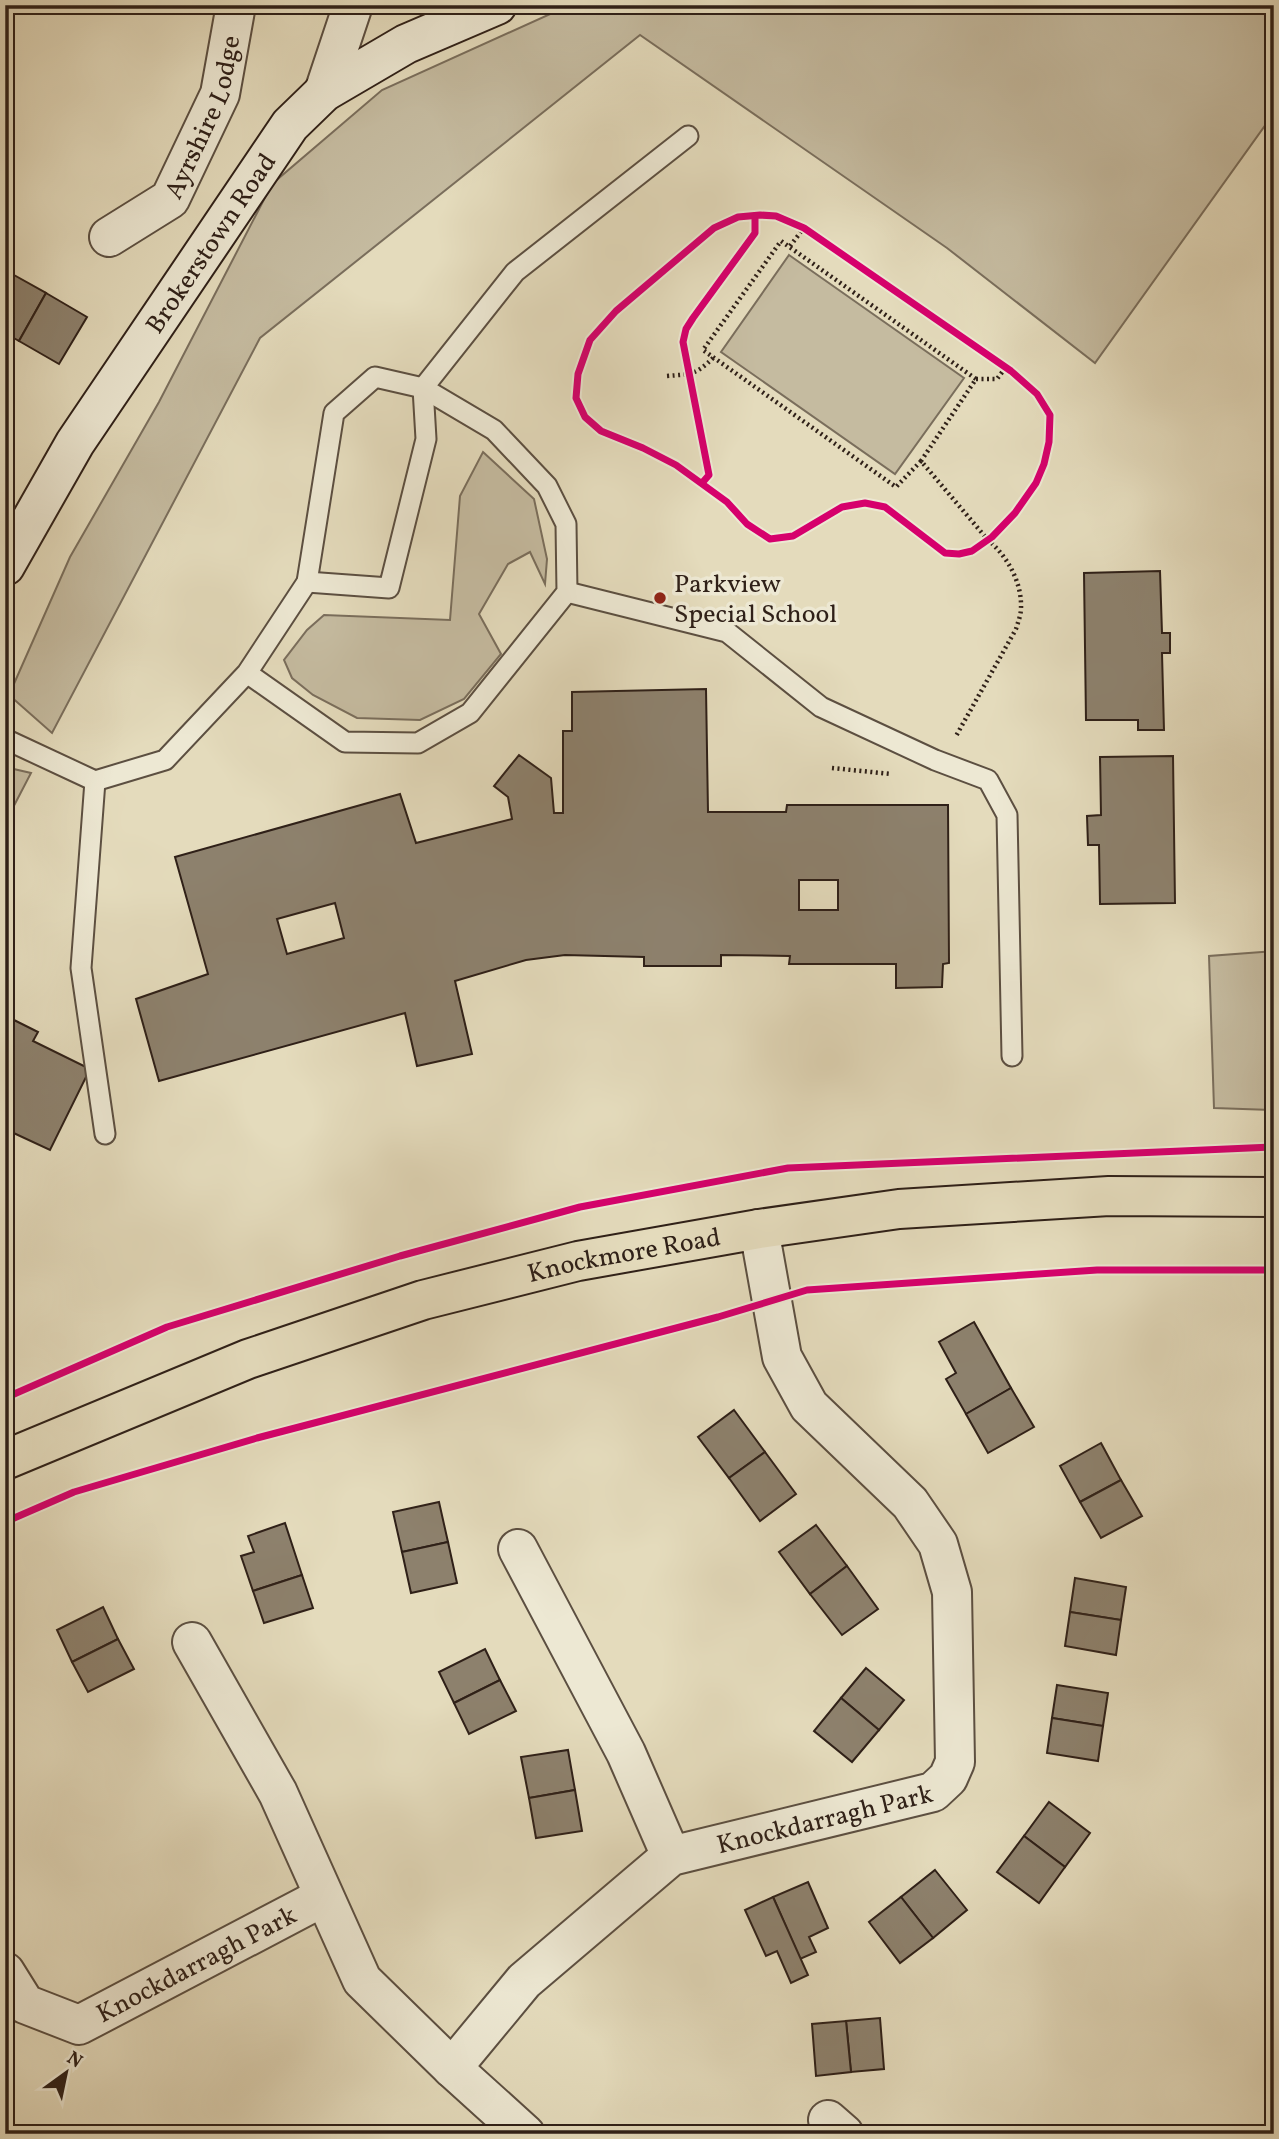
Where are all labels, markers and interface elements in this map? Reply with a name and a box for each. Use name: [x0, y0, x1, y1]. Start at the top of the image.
street label: Ayrshire Lodge: [157, 33, 250, 205]
street label: Brokerstown Road: [138, 147, 286, 342]
place label: Parkview Special School: [674, 567, 837, 633]
marker: Parkview Special School: [652, 590, 668, 606]
street label: Knockmore Road: [524, 1220, 724, 1293]
street label: Knockdarragh Park: [713, 1777, 937, 1864]
street label: Knockdarragh Park: [91, 1898, 303, 2033]
north arrow: [32, 2038, 102, 2108]
text: N: [61, 2046, 87, 2075]

